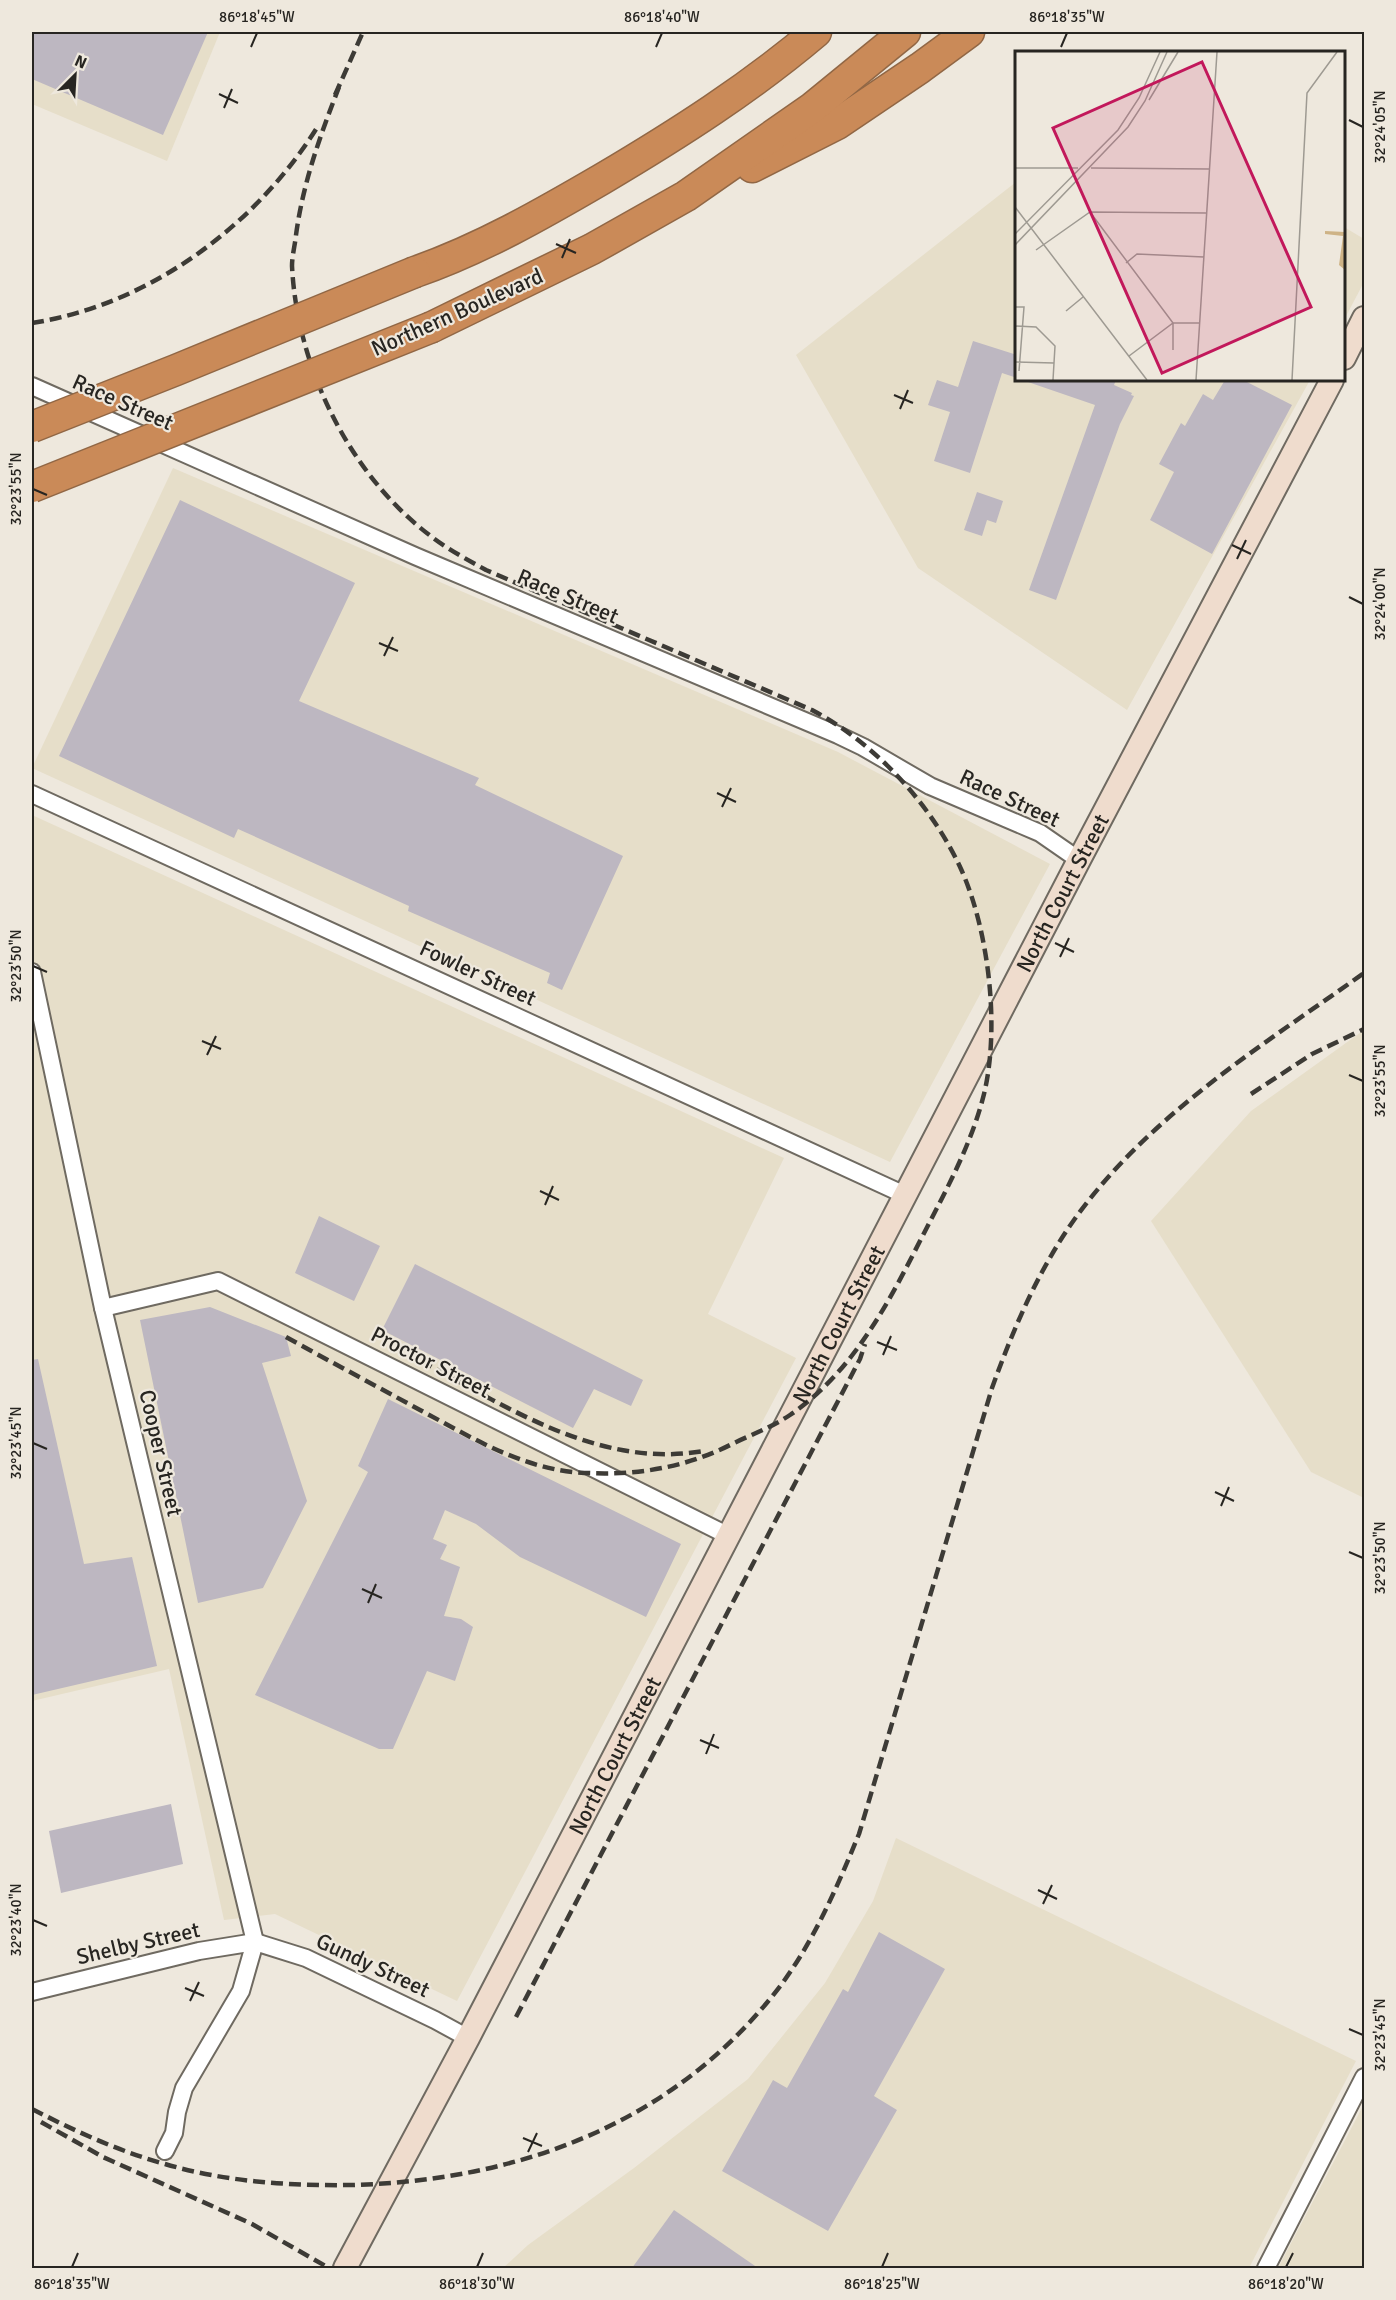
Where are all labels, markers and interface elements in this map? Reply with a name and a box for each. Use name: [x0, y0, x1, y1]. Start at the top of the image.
text: 86°18'45"W: [219, 8, 295, 26]
text: 86°18'40"W: [624, 8, 700, 26]
text: 86°18'35"W: [1029, 8, 1105, 26]
north arrow: [45, 45, 105, 105]
text: N: [72, 51, 90, 74]
inset map: [1015, 51, 1345, 381]
text: 32°24'05"N: [1371, 90, 1389, 164]
street label: Northern Boulevard: [367, 262, 547, 362]
street label: Race Street: [68, 368, 178, 436]
text: 32°23'55"N: [7, 452, 25, 526]
street label: Race Street: [513, 563, 623, 630]
text: 32°24'00"N: [1371, 567, 1389, 641]
street label: Race Street: [956, 763, 1065, 833]
street label: North Court Street: [1010, 809, 1115, 976]
text: 32°23'50"N: [7, 929, 25, 1003]
street label: Fowler Street: [415, 934, 541, 1012]
text: 32°23'55"N: [1371, 1044, 1389, 1118]
street label: North Court Street: [786, 1240, 891, 1408]
street label: Proctor Street: [367, 1320, 496, 1404]
street label: Cooper Street: [133, 1387, 189, 1519]
text: 32°23'45"N: [7, 1406, 25, 1480]
text: 32°23'50"N: [1371, 1521, 1389, 1595]
street label: North Court Street: [562, 1672, 667, 1839]
text: 32°23'40"N: [7, 1883, 25, 1957]
street label: Shelby Street: [74, 1916, 203, 1970]
street label: Gundy Street: [312, 1927, 434, 2003]
text: 32°23'45"N: [1371, 1998, 1389, 2072]
text: 86°18'35"W: [34, 2275, 110, 2293]
text: 86°18'30"W: [439, 2275, 515, 2293]
text: 86°18'25"W: [844, 2275, 920, 2293]
text: 86°18'20"W: [1248, 2275, 1324, 2293]

